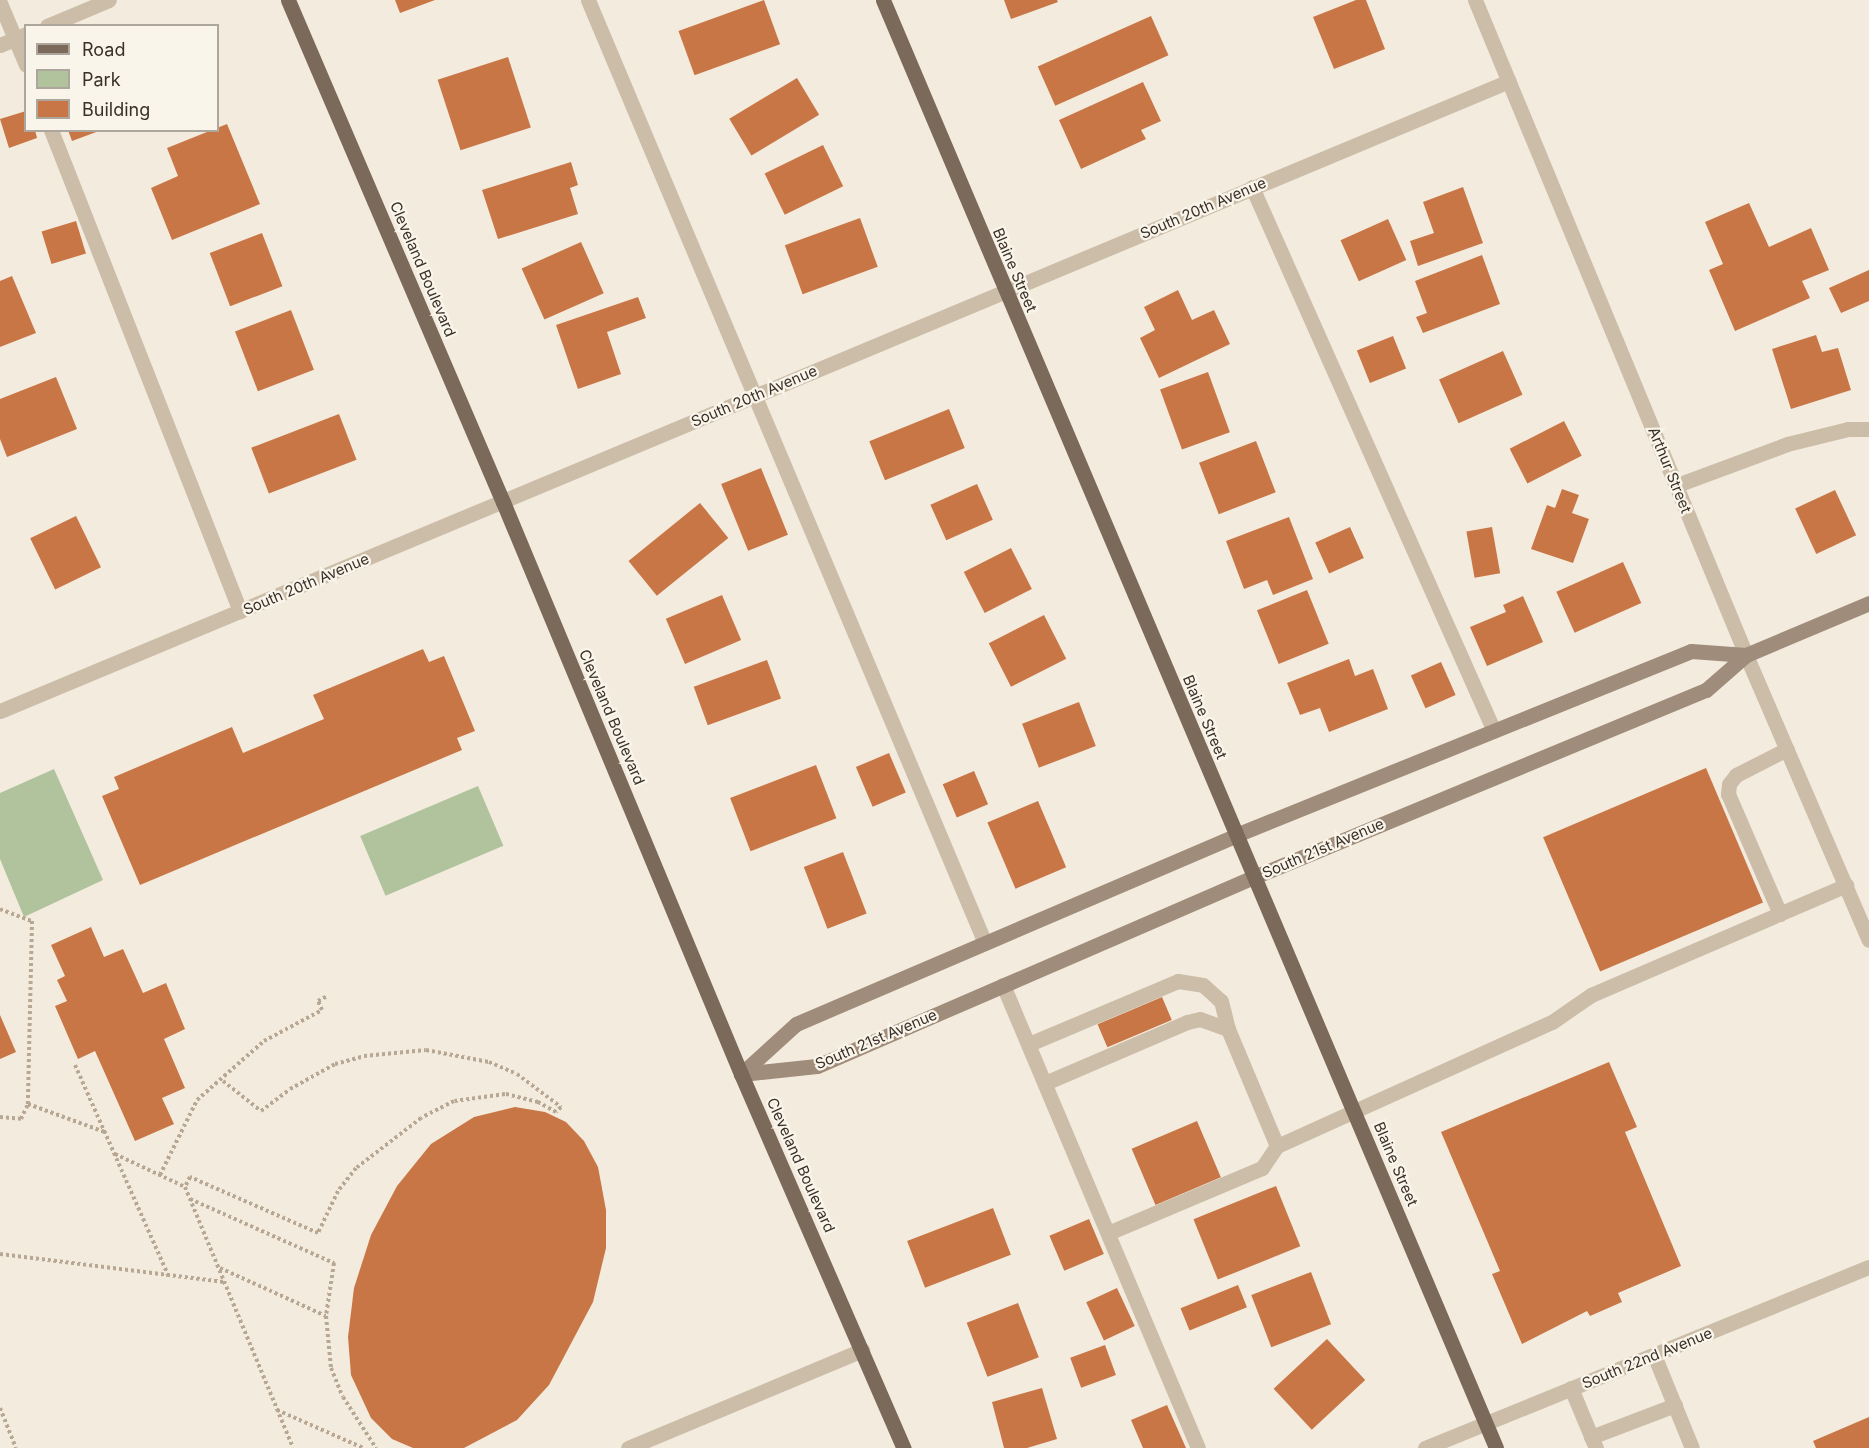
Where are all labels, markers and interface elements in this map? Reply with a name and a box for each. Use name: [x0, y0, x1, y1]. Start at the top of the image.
legend: [24, 24, 219, 132]
text: Road: [82, 39, 125, 60]
text: Park: [82, 69, 121, 90]
text: Building: [82, 99, 150, 120]
street label: South 20th Avenue: [1137, 173, 1269, 243]
street label: Cleveland Boulevard: [386, 199, 460, 339]
street label: Blaine Street: [989, 225, 1041, 315]
street label: South 20th Avenue: [688, 361, 820, 431]
street label: Arthur Street: [1645, 424, 1695, 516]
street label: South 20th Avenue: [240, 549, 372, 619]
street label: Cleveland Boulevard: [575, 647, 649, 787]
street label: Blaine Street: [1179, 672, 1231, 762]
street label: South 21st Avenue: [1259, 814, 1387, 882]
street label: South 21st Avenue: [812, 1005, 940, 1073]
street label: Cleveland Boulevard: [763, 1095, 839, 1235]
street label: Blaine Street: [1370, 1119, 1422, 1209]
street label: South 22nd Avenue: [1579, 1324, 1715, 1392]

